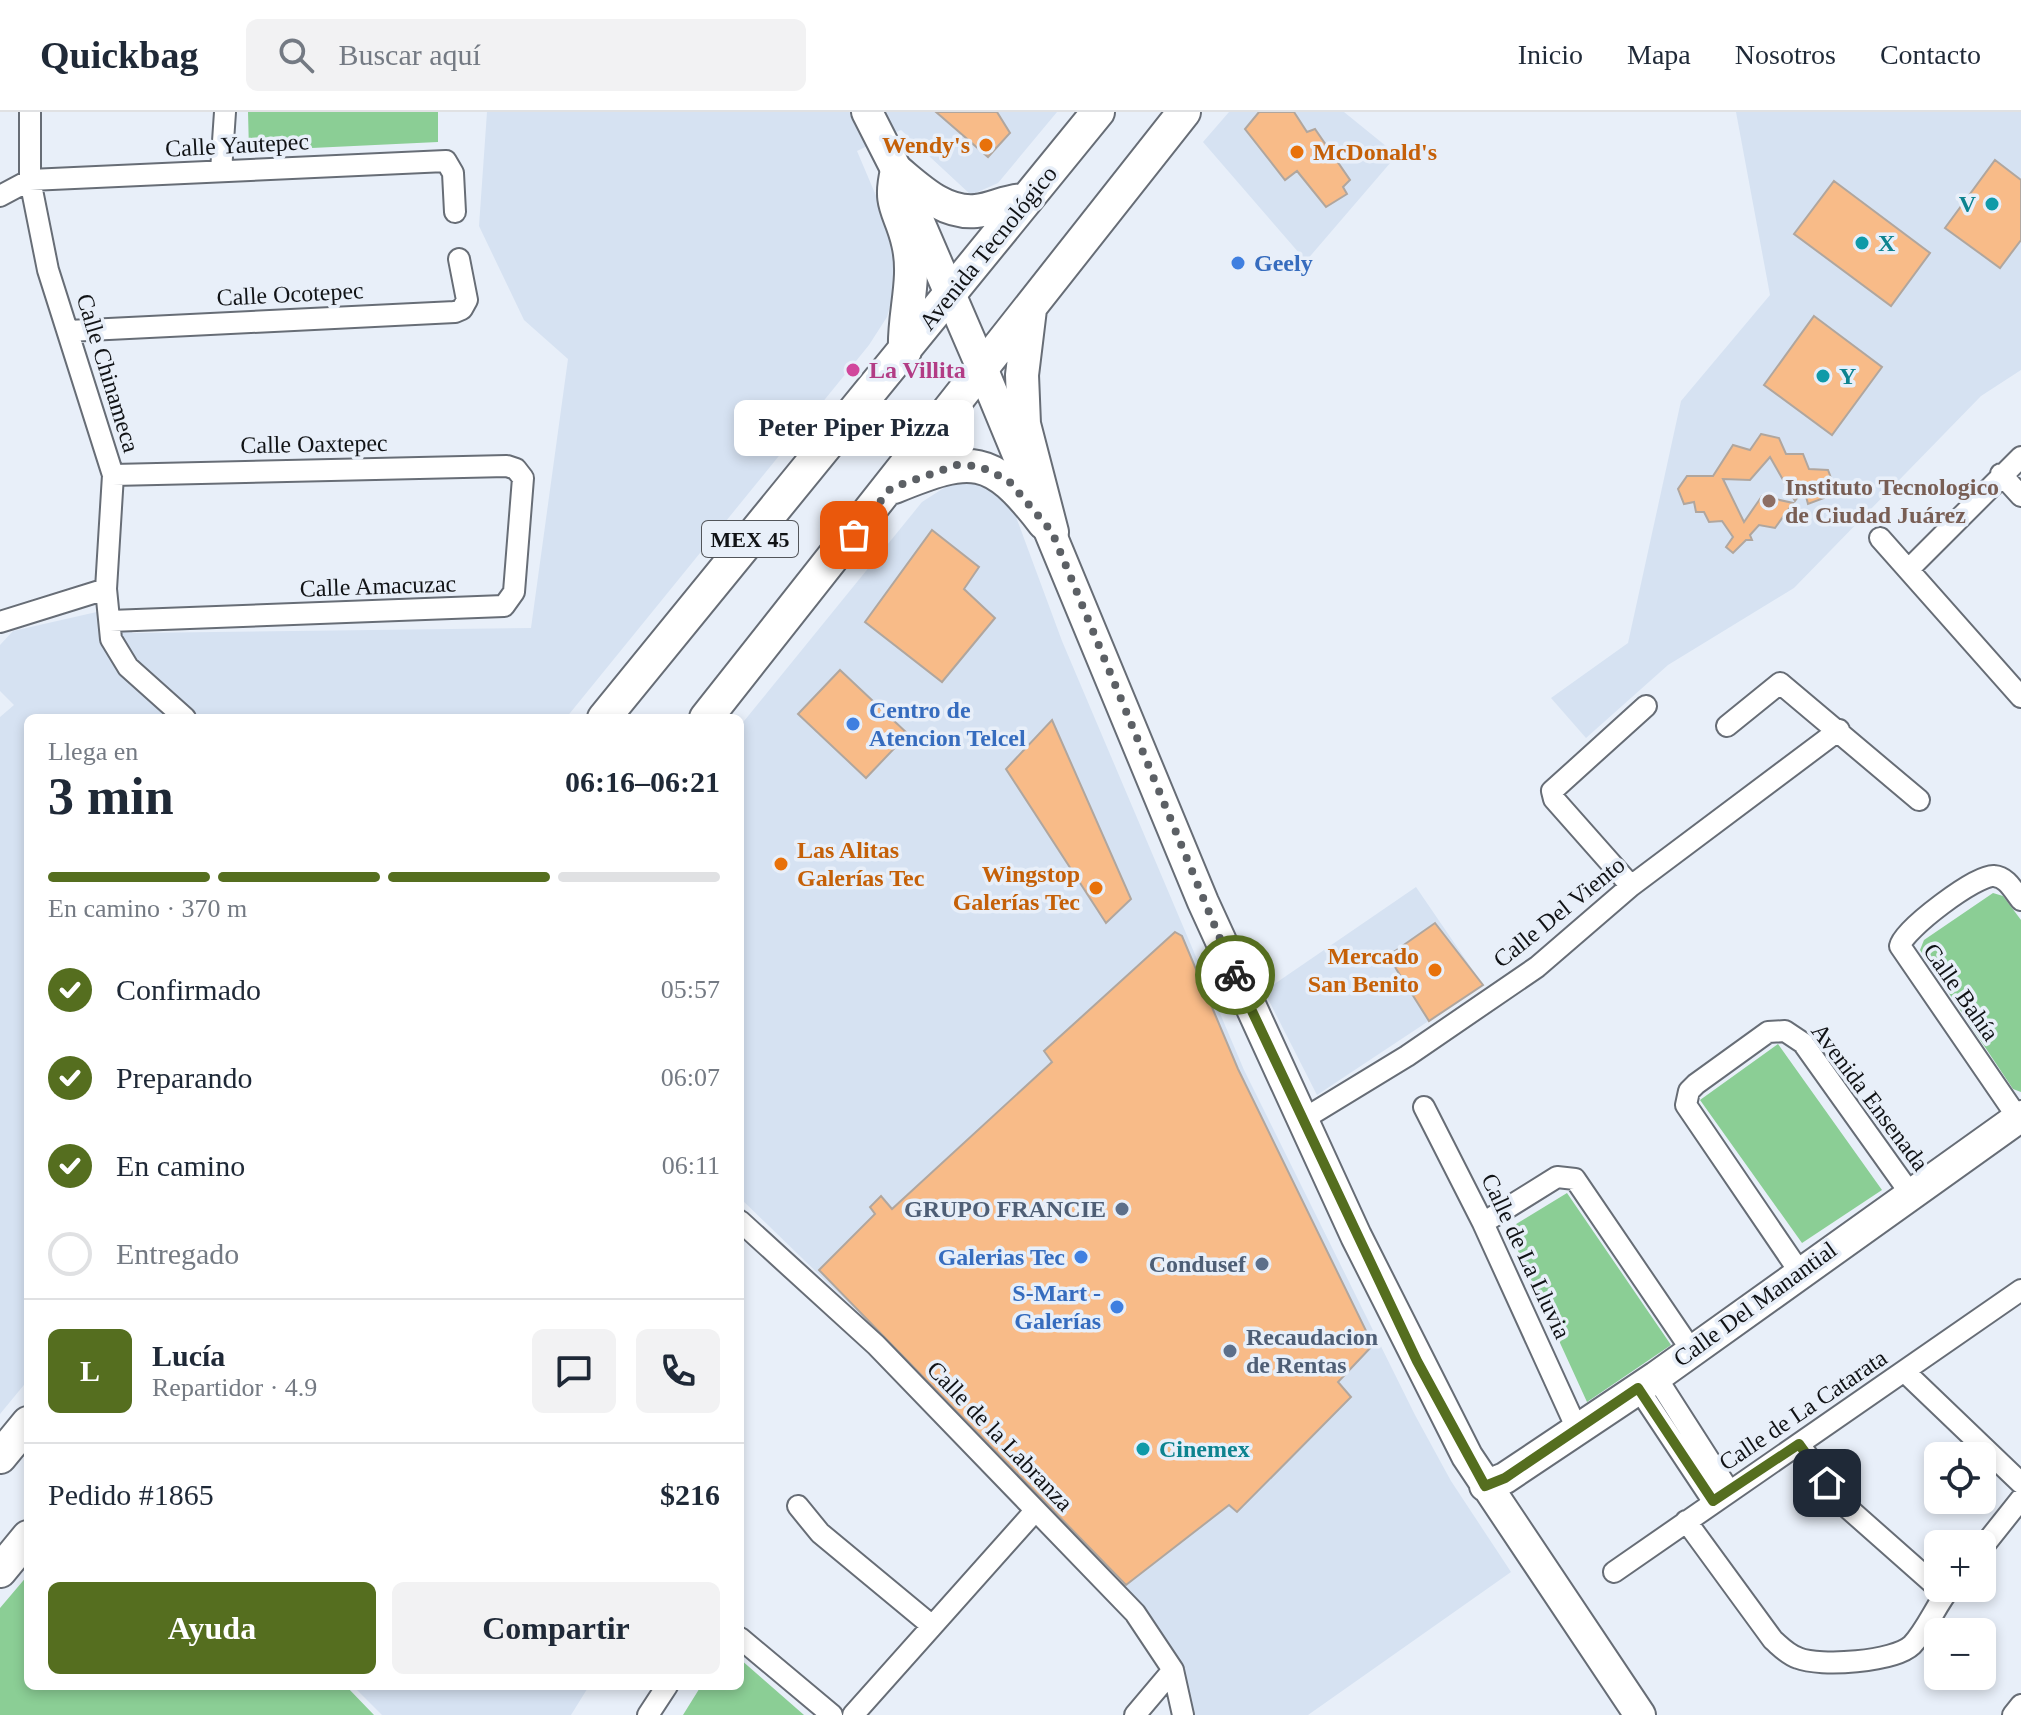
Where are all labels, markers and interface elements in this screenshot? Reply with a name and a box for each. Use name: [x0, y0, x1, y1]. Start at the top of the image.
search box: [246, 19, 806, 91]
icon: search: [274, 33, 318, 77]
text: Quickbag: [40, 34, 198, 76]
text: Buscar aquí: [338, 38, 481, 71]
text: Inicio: [1518, 39, 1583, 70]
text: Mapa: [1627, 39, 1691, 70]
text: Nosotros: [1735, 39, 1836, 70]
text: Contacto: [1880, 39, 1981, 70]
street label: Calle Yautepec: [164, 128, 310, 162]
place label: Wendy's: [882, 132, 970, 158]
marker: Wendy's: [977, 136, 995, 154]
place label: McDonald's: [1313, 139, 1437, 165]
marker: McDonald's: [1288, 143, 1306, 161]
street label: Avenida Tecnológico: [914, 161, 1062, 335]
place label: V: [1959, 191, 1977, 217]
marker: V: [1983, 195, 2001, 213]
place label: X: [1878, 230, 1896, 256]
marker: X: [1853, 234, 1871, 252]
place label: Geely: [1254, 250, 1313, 276]
marker: Geely: [1229, 254, 1247, 272]
street label: Calle Ocotepec: [216, 277, 364, 311]
street label: Calle Chinameca: [72, 290, 145, 456]
place label: La Villita: [869, 357, 966, 383]
marker: La Villita: [844, 361, 862, 379]
place label: Y: [1839, 363, 1856, 389]
marker: Y: [1814, 367, 1832, 385]
callout: Peter Piper Pizza: [734, 399, 974, 455]
text: Peter Piper Pizza: [758, 413, 950, 442]
street label: Calle Oaxtepec: [240, 430, 388, 458]
place label: Instituto Tecnologico de Ciudad Juárez: [1785, 474, 1999, 528]
marker: Instituto Tecnologico de Ciudad Juárez: [1760, 492, 1778, 510]
pin: [820, 501, 888, 569]
icon: bag: [832, 513, 876, 557]
road number: MEX 45: [702, 521, 798, 557]
street label: Calle Amacuzac: [299, 570, 457, 602]
place label: Centro de Atencion Telcel: [869, 697, 1026, 751]
marker: Centro de Atencion Telcel: [844, 715, 862, 733]
text: Llega en: [48, 737, 138, 766]
text: 06:16–06:21: [565, 765, 720, 798]
text: 3 min: [48, 768, 174, 825]
place label: Las Alitas Galerías Tec: [797, 837, 925, 891]
street label: Calle Del Viento: [1488, 851, 1630, 973]
marker: Las Alitas Galerías Tec: [772, 855, 790, 873]
place label: Wingstop Galerías Tec: [953, 861, 1080, 915]
marker: Wingstop Galerías Tec: [1087, 879, 1105, 897]
text: En camino · 370 m: [48, 894, 247, 923]
courier: [1195, 935, 1275, 1015]
street label: Calle Bahía: [1918, 938, 2004, 1046]
place label: Mercado San Benito: [1308, 943, 1419, 997]
icon: bike: [1213, 953, 1257, 997]
marker: Mercado San Benito: [1426, 961, 1444, 979]
icon: check: [48, 968, 92, 1012]
text: Confirmado: [116, 973, 261, 1006]
text: 05:57: [661, 975, 720, 1004]
street label: Avenida Ensenada: [1806, 1018, 1934, 1176]
icon: check: [48, 1056, 92, 1100]
text: Preparando: [116, 1061, 253, 1094]
text: 06:07: [661, 1063, 720, 1092]
icon: check: [48, 1144, 92, 1188]
text: En camino: [116, 1149, 245, 1182]
text: 06:11: [662, 1151, 720, 1180]
street label: Calle de La Lluvia: [1476, 1169, 1576, 1343]
place label: GRUPO FRANCIE: [904, 1196, 1106, 1222]
marker: GRUPO FRANCIE: [1113, 1200, 1131, 1218]
street label: Calle Del Manantial: [1669, 1236, 1842, 1372]
text: Entregado: [116, 1237, 239, 1270]
place label: Galerias Tec: [938, 1244, 1065, 1270]
marker: Galerias Tec: [1072, 1248, 1090, 1266]
place label: Condusef: [1149, 1251, 1247, 1277]
marker: Condusef: [1253, 1255, 1271, 1273]
place label: S-Mart - Galerías: [1012, 1280, 1101, 1334]
marker: S-Mart - Galerías: [1108, 1298, 1126, 1316]
place label: Recaudacion de Rentas: [1246, 1324, 1378, 1378]
button: chat: [532, 1329, 616, 1413]
button: phone: [636, 1329, 720, 1413]
text: Lucía: [152, 1339, 225, 1372]
marker: Recaudacion de Rentas: [1221, 1342, 1239, 1360]
street label: Calle de La Catarata: [1714, 1344, 1892, 1476]
text: L: [80, 1354, 100, 1387]
street label: Calle de la Labranza: [922, 1356, 1078, 1516]
text: Repartidor · 4.9: [152, 1373, 317, 1402]
place label: Cinemex: [1159, 1436, 1250, 1462]
marker: Cinemex: [1134, 1440, 1152, 1458]
map controls: [1924, 1442, 1996, 1690]
button: locate: [1924, 1442, 1996, 1514]
pin: [1793, 1449, 1861, 1517]
icon: home: [1805, 1461, 1849, 1505]
text: Pedido #1865: [48, 1478, 214, 1511]
text: $216: [660, 1478, 720, 1511]
button: +: [1924, 1530, 1996, 1602]
button: Ayuda: [48, 1582, 376, 1674]
button: Compartir: [392, 1582, 720, 1674]
button: −: [1924, 1618, 1996, 1690]

